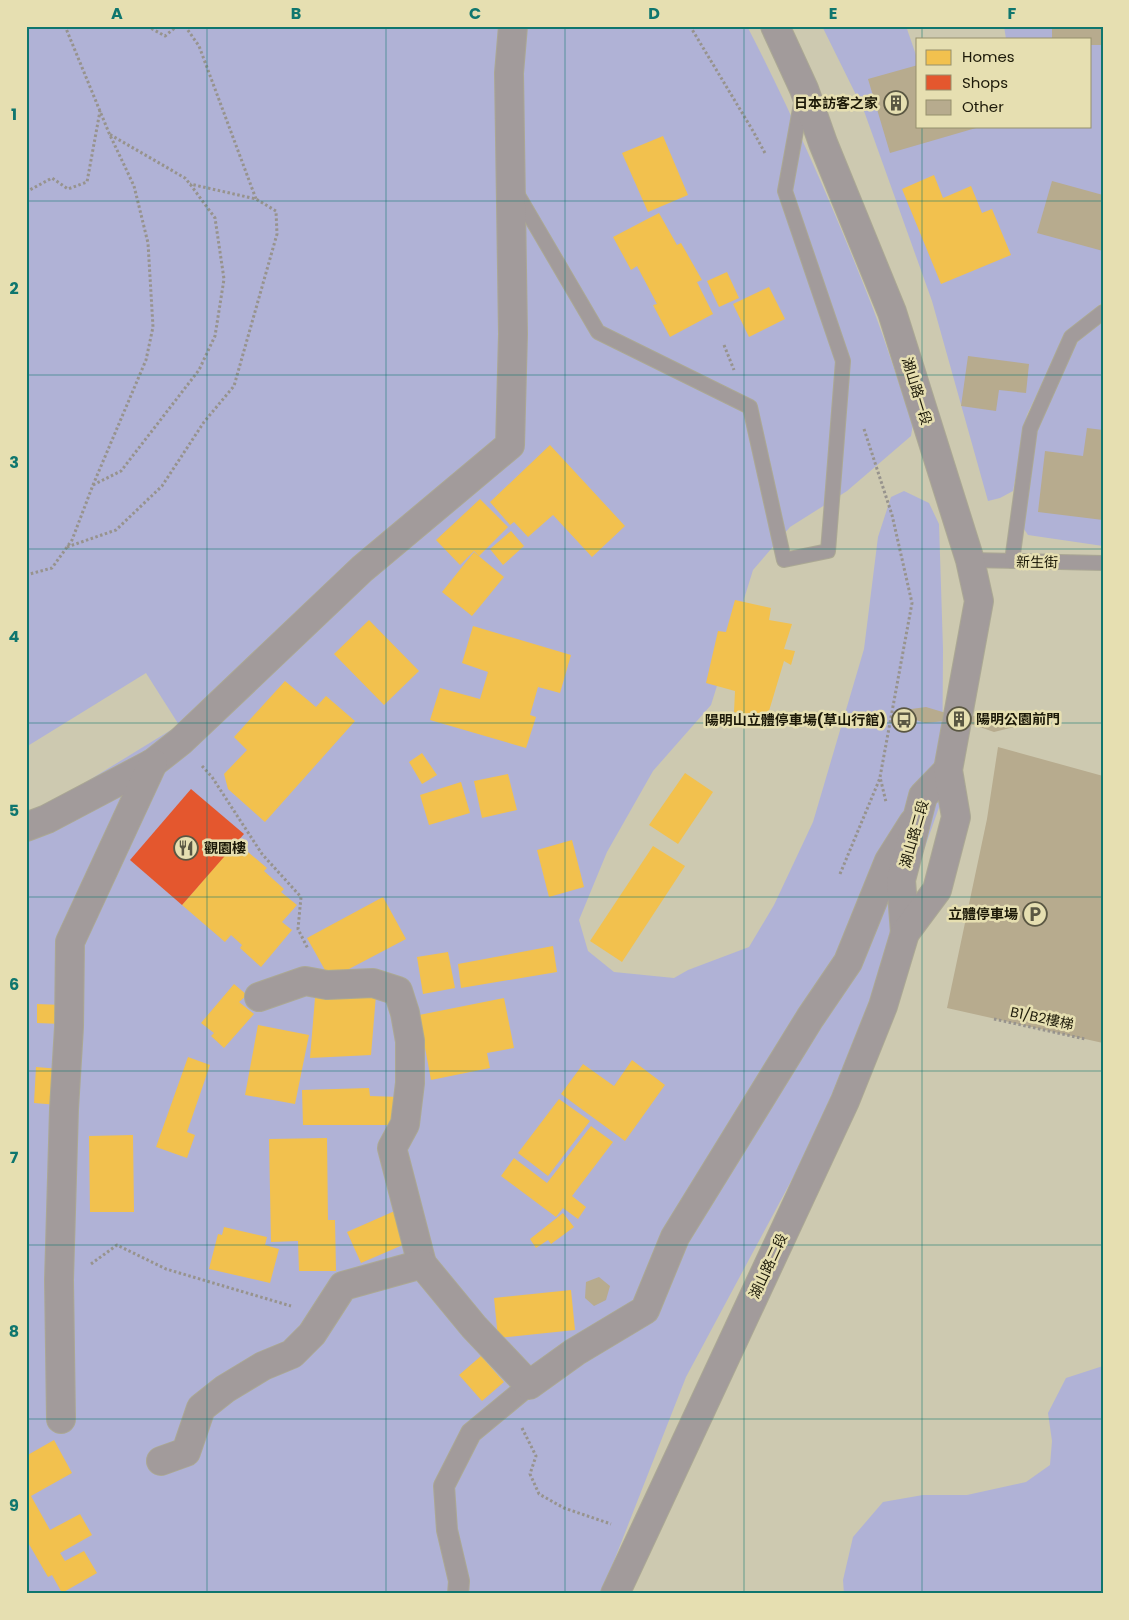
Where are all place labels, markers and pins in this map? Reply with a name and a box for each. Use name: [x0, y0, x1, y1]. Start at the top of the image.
building icon: 日本訪客之家: [883, 90, 909, 116]
place label: 日本訪客之家: [794, 93, 878, 113]
building icon: 陽明公園前門: [946, 706, 972, 732]
bus stop icon: 陽明山立體停車場(草山行館): [891, 707, 917, 733]
place label: 陽明公園前門: [976, 709, 1060, 729]
place label: 陽明山立體停車場(草山行館): [705, 710, 886, 730]
restaurant icon: 觀園樓: [173, 835, 199, 861]
place label: 觀園樓: [204, 838, 246, 858]
parking icon: 立體停車場: [1022, 901, 1048, 927]
place label: 立體停車場: [948, 904, 1018, 924]

